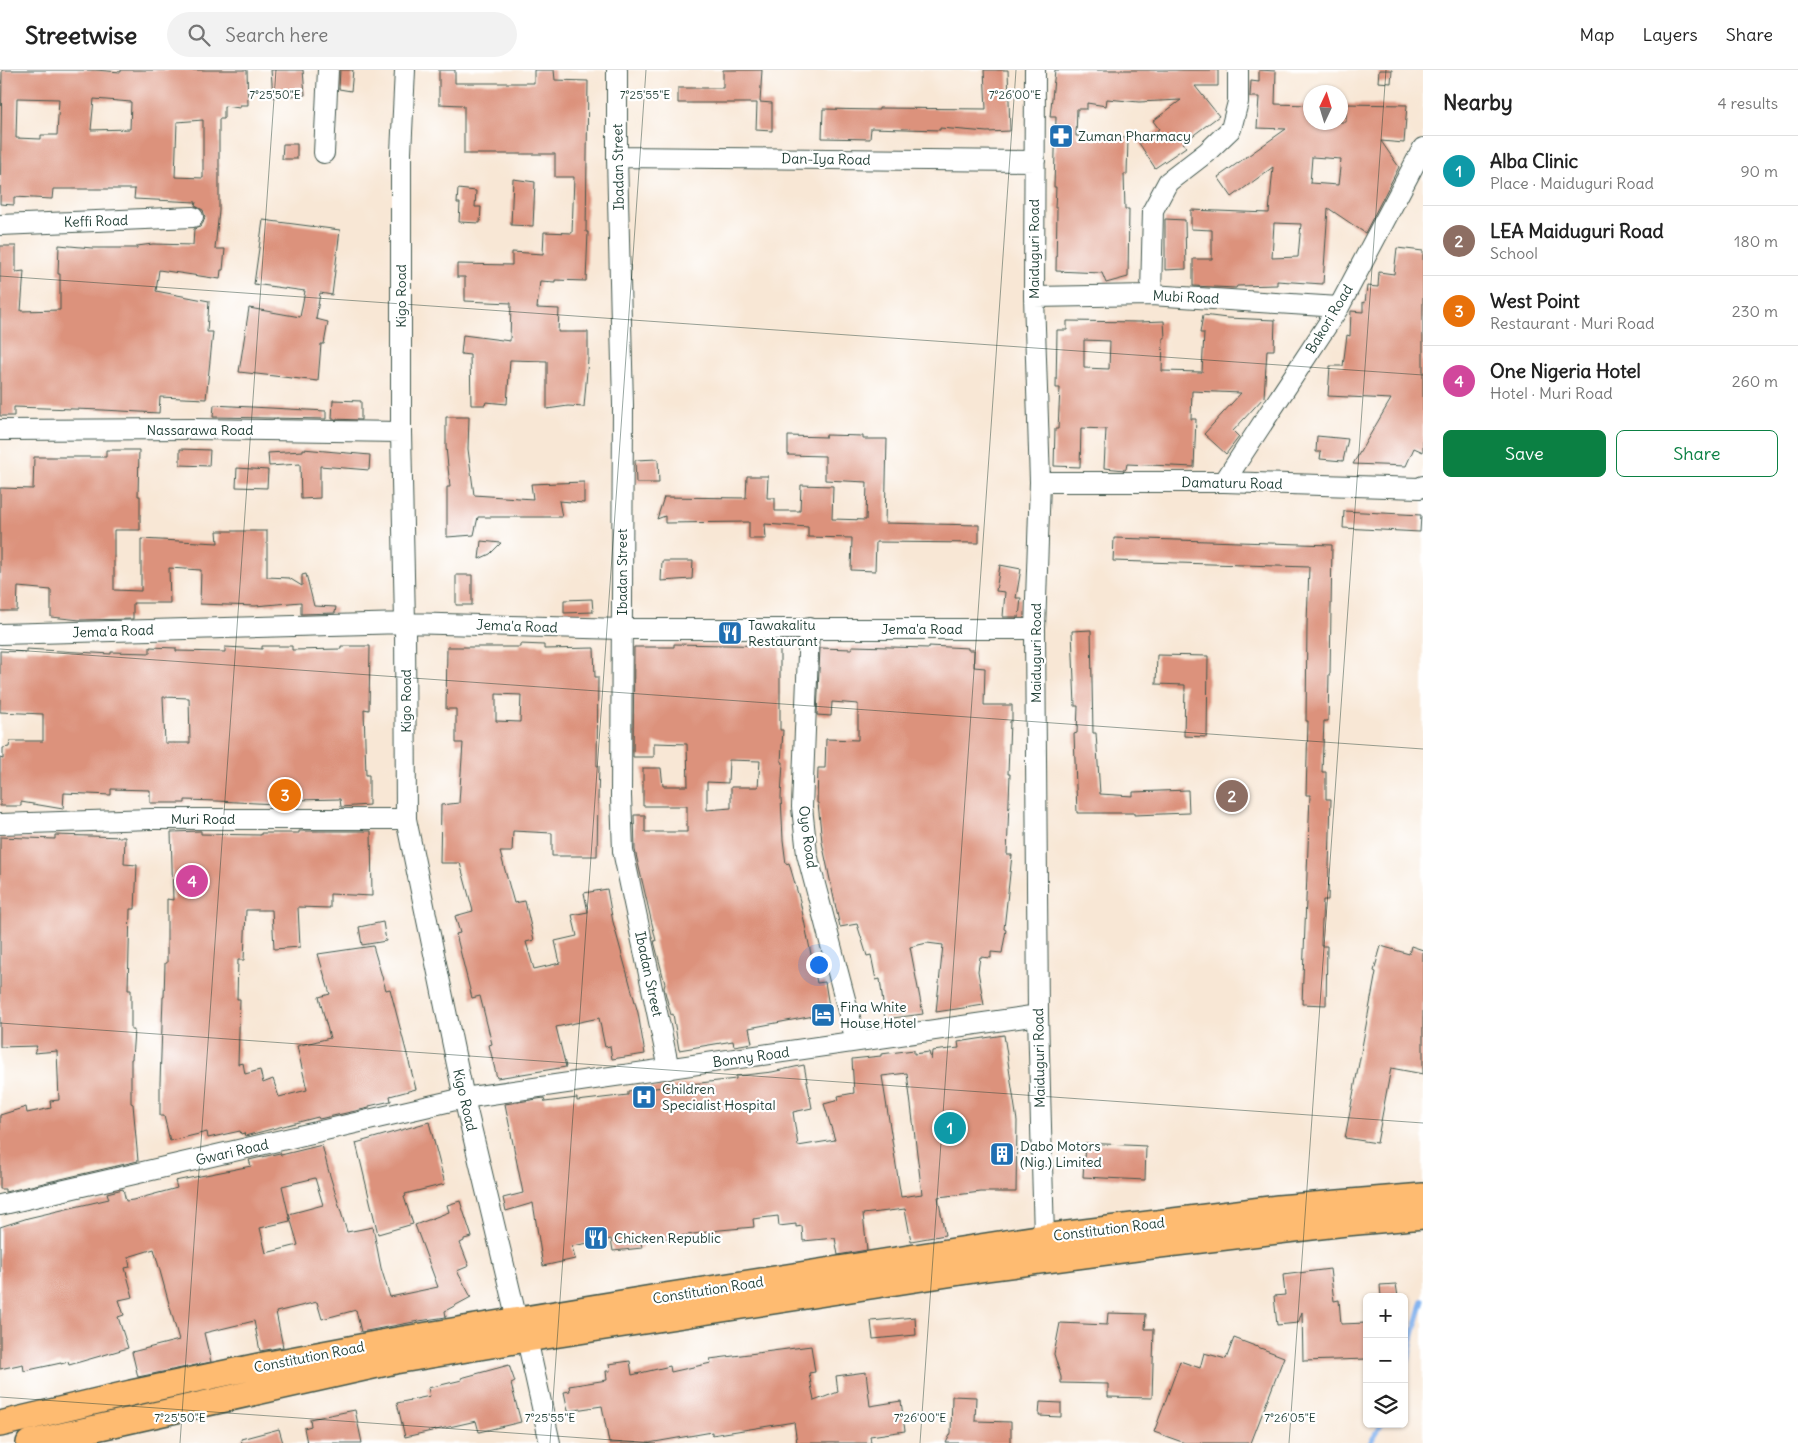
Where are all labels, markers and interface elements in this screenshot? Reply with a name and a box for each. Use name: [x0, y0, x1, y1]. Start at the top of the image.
search box: [167, 12, 517, 57]
text: Streetwise: [25, 20, 137, 50]
icon: search: [185, 21, 213, 49]
text: Search here: [225, 23, 328, 47]
text: Map: [1579, 23, 1614, 46]
text: Layers: [1642, 23, 1698, 46]
text: Share: [1726, 23, 1773, 46]
north arrow: [1303, 85, 1348, 130]
text: 7°25'50"E: [249, 87, 301, 102]
text: 7°25'55"E: [620, 87, 670, 102]
text: 7°26'00"E: [989, 87, 1041, 102]
text: Nearby: [1443, 89, 1513, 116]
text: 4 results: [1717, 93, 1778, 113]
street label: Ibadan Street: [608, 123, 628, 211]
pharmacy icon: Zuman Pharmacy: [1048, 123, 1074, 149]
place label: Zuman Pharmacy: [1078, 127, 1191, 145]
street label: Dan-Iya Road: [781, 149, 871, 169]
text: Alba Clinic: [1490, 149, 1578, 173]
text: 1: [1456, 161, 1462, 181]
text: 90 m: [1740, 161, 1778, 181]
text: Place · Maiduguri Road: [1490, 173, 1654, 193]
street label: Maiduguri Road: [1025, 199, 1043, 299]
street label: Keffi Road: [64, 211, 128, 231]
text: LEA Maiduguri Road: [1490, 219, 1664, 243]
text: 2: [1455, 231, 1463, 251]
text: 180 m: [1734, 231, 1778, 251]
text: School: [1490, 243, 1538, 263]
street label: Kigo Road: [392, 264, 410, 328]
street label: Bakori Road: [1301, 281, 1357, 357]
street label: Mubi Road: [1152, 286, 1220, 308]
text: West Point: [1490, 289, 1580, 313]
text: 3: [1454, 301, 1464, 321]
text: 230 m: [1732, 301, 1778, 321]
text: Restaurant · Muri Road: [1490, 313, 1654, 333]
text: One Nigeria Hotel: [1490, 359, 1641, 383]
text: 4: [1454, 371, 1464, 391]
text: 260 m: [1732, 371, 1778, 391]
text: Hotel · Muri Road: [1490, 383, 1613, 403]
street label: Nassarawa Road: [146, 421, 254, 439]
button: Save: [1443, 430, 1606, 477]
button: Share: [1616, 430, 1778, 477]
street label: Damaturu Road: [1181, 473, 1283, 493]
street label: Ibadan Street: [613, 528, 631, 615]
street label: Maiduguri Road: [1027, 603, 1045, 703]
street label: Jema'a Road: [476, 616, 558, 636]
place label: Tawakalitu Restaurant: [748, 616, 818, 650]
restaurant icon: Tawakalitu Restaurant: [717, 620, 743, 646]
street label: Jema'a Road: [881, 620, 963, 638]
street label: Jema'a Road: [72, 621, 154, 641]
street label: Kigo Road: [397, 669, 415, 733]
pin: 3: [269, 776, 301, 814]
pin: 2: [1216, 777, 1248, 815]
street label: Oyo Road: [795, 805, 821, 869]
street label: Muri Road: [171, 810, 235, 828]
pin: 4: [176, 862, 208, 900]
street label: Ibadan Street: [631, 930, 667, 1019]
your location: [806, 952, 832, 978]
place label: Fina White House Hotel: [840, 998, 916, 1032]
hotel icon: Fina White House Hotel: [810, 1002, 836, 1028]
street label: Maiduguri Road: [1029, 1008, 1049, 1108]
street label: Bonny Road: [711, 1043, 791, 1071]
street label: Kigo Road: [449, 1067, 481, 1133]
place label: Children Specialist Hospital: [662, 1080, 776, 1114]
hospital icon: Children Specialist Hospital: [631, 1084, 657, 1110]
pin: 1: [934, 1109, 966, 1147]
street label: Gwari Road: [194, 1135, 270, 1169]
place label: Dabo Motors (Nig.) Limited: [1020, 1137, 1102, 1171]
building icon: Dabo Motors (Nig.) Limited: [989, 1141, 1015, 1167]
street label: Constitution Road: [1052, 1213, 1166, 1245]
restaurant icon: Chicken Republic: [583, 1225, 609, 1251]
place label: Chicken Republic: [614, 1229, 721, 1247]
street label: Constitution Road: [651, 1272, 765, 1308]
map controls: [1363, 1293, 1408, 1428]
button: +: [1363, 1293, 1408, 1338]
street label: Constitution Road: [252, 1337, 366, 1377]
button: −: [1363, 1338, 1408, 1383]
button: layers: [1363, 1383, 1408, 1428]
text: 7°25'50"E: [154, 1410, 206, 1425]
text: 7°25'55"E: [525, 1410, 575, 1425]
text: 7°26'00"E: [894, 1410, 946, 1425]
text: 7°26'05"E: [1264, 1410, 1316, 1425]

